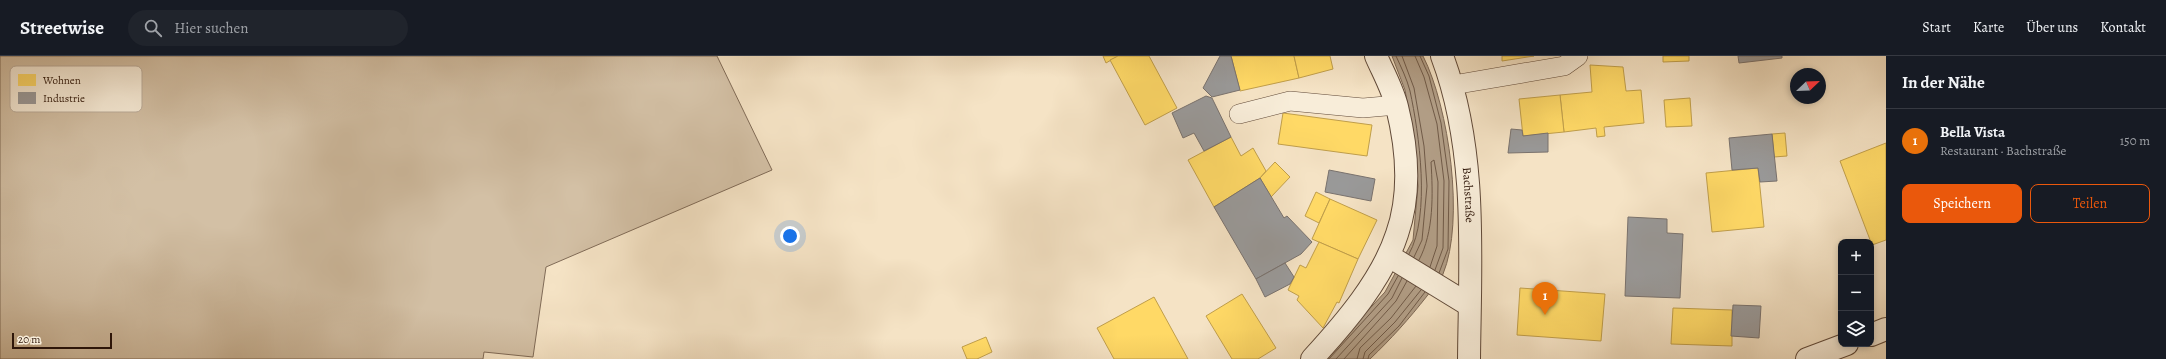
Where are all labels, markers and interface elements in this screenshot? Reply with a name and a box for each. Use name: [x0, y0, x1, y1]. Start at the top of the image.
search box: [128, 10, 408, 46]
text: Streetwise: [20, 15, 104, 41]
icon: search: [142, 17, 164, 39]
text: Hier suchen: [174, 18, 248, 38]
text: Start: [1922, 18, 1951, 37]
text: Karte: [1973, 18, 2004, 37]
text: Über uns: [2026, 18, 2078, 37]
text: Kontakt: [2100, 18, 2146, 37]
legend: [10, 66, 142, 112]
north arrow: [1790, 68, 1826, 104]
text: In der Nähe: [1902, 71, 1985, 94]
text: Wohnen: [42, 73, 81, 88]
text: Industrie: [43, 91, 85, 106]
text: Bella Vista: [1940, 122, 2005, 142]
text: 1: [1913, 132, 1917, 149]
text: 150 m: [2120, 132, 2150, 149]
text: Restaurant · Bachstraße: [1940, 142, 2066, 159]
street label: Bachstraße: [1459, 166, 1478, 223]
button: Speichern: [1902, 184, 2022, 223]
button: Teilen: [2030, 184, 2150, 223]
your location: [780, 226, 800, 246]
map controls: [1838, 239, 1874, 347]
button: +: [1838, 239, 1874, 275]
button: −: [1838, 275, 1874, 311]
pin: 1: [1532, 282, 1558, 315]
button: layers: [1838, 311, 1874, 347]
scale bar: [12, 331, 112, 350]
text: 20 m: [18, 332, 40, 347]

